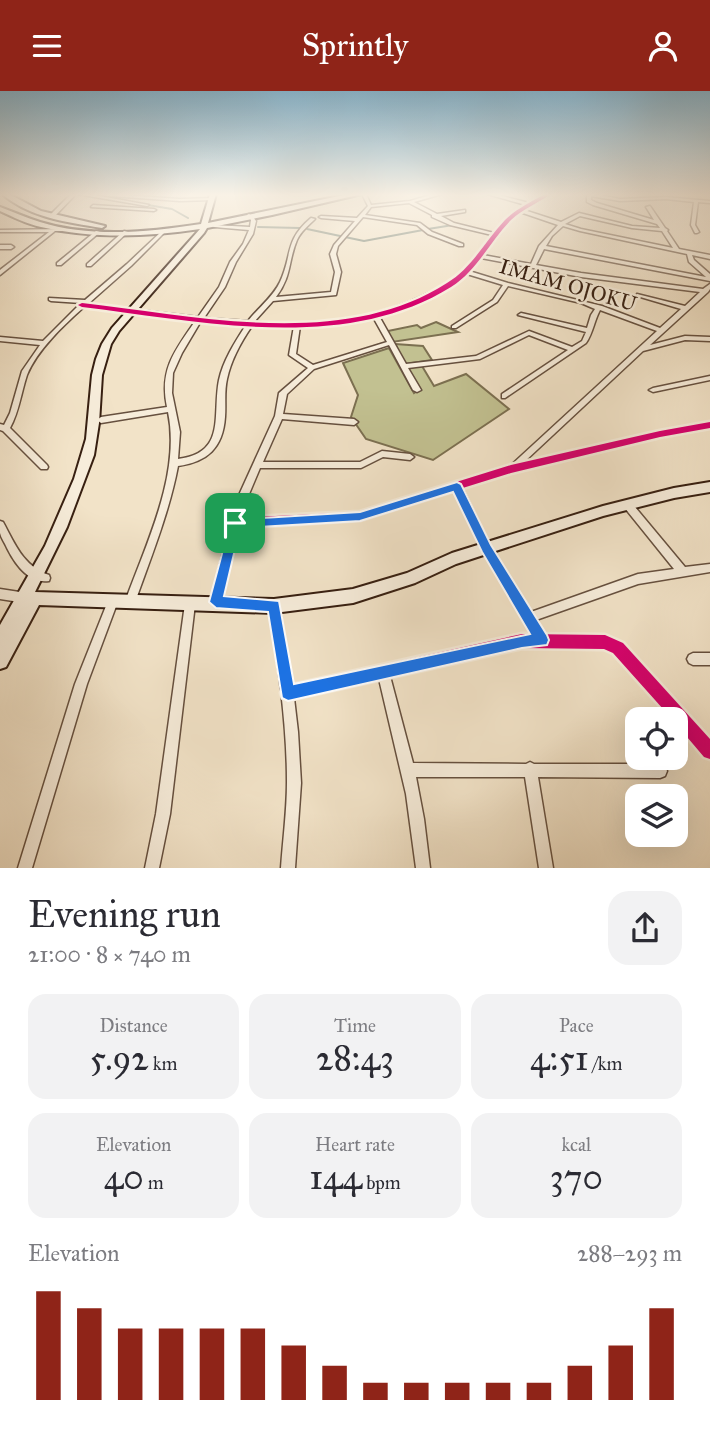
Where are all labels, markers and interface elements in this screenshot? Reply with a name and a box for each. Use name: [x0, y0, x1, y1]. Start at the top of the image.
text: Sprintly: [302, 26, 408, 65]
icon: menu: [28, 27, 66, 65]
icon: person: [644, 27, 682, 65]
street label: IMAM OJOKU: [496, 253, 640, 317]
pin: [205, 493, 265, 553]
icon: arrive: [216, 504, 254, 542]
map controls: [625, 707, 688, 847]
button: locate: [625, 707, 688, 770]
button: layers: [625, 784, 688, 847]
text: Evening run: [28, 891, 221, 937]
button: share: [608, 891, 682, 965]
text: 21:00 · 8 × 740 m: [28, 940, 191, 968]
text: Distance: [100, 1014, 168, 1037]
text: Time: [334, 1014, 376, 1037]
text: Pace: [559, 1014, 594, 1037]
text: 5.92: [90, 1037, 149, 1080]
text: 28:43: [316, 1037, 394, 1080]
text: 4:51: [530, 1037, 589, 1080]
text: km: [149, 1052, 177, 1075]
text: /km: [589, 1052, 623, 1075]
text: Elevation: [96, 1133, 171, 1156]
text: Heart rate: [315, 1133, 395, 1156]
text: kcal: [561, 1133, 591, 1156]
text: 40: [104, 1156, 144, 1199]
text: 144: [309, 1156, 362, 1199]
text: 370: [550, 1156, 603, 1199]
text: m: [144, 1171, 164, 1194]
text: bpm: [362, 1171, 401, 1194]
text: Elevation: [28, 1239, 119, 1267]
text: 288–293 m: [577, 1239, 682, 1267]

